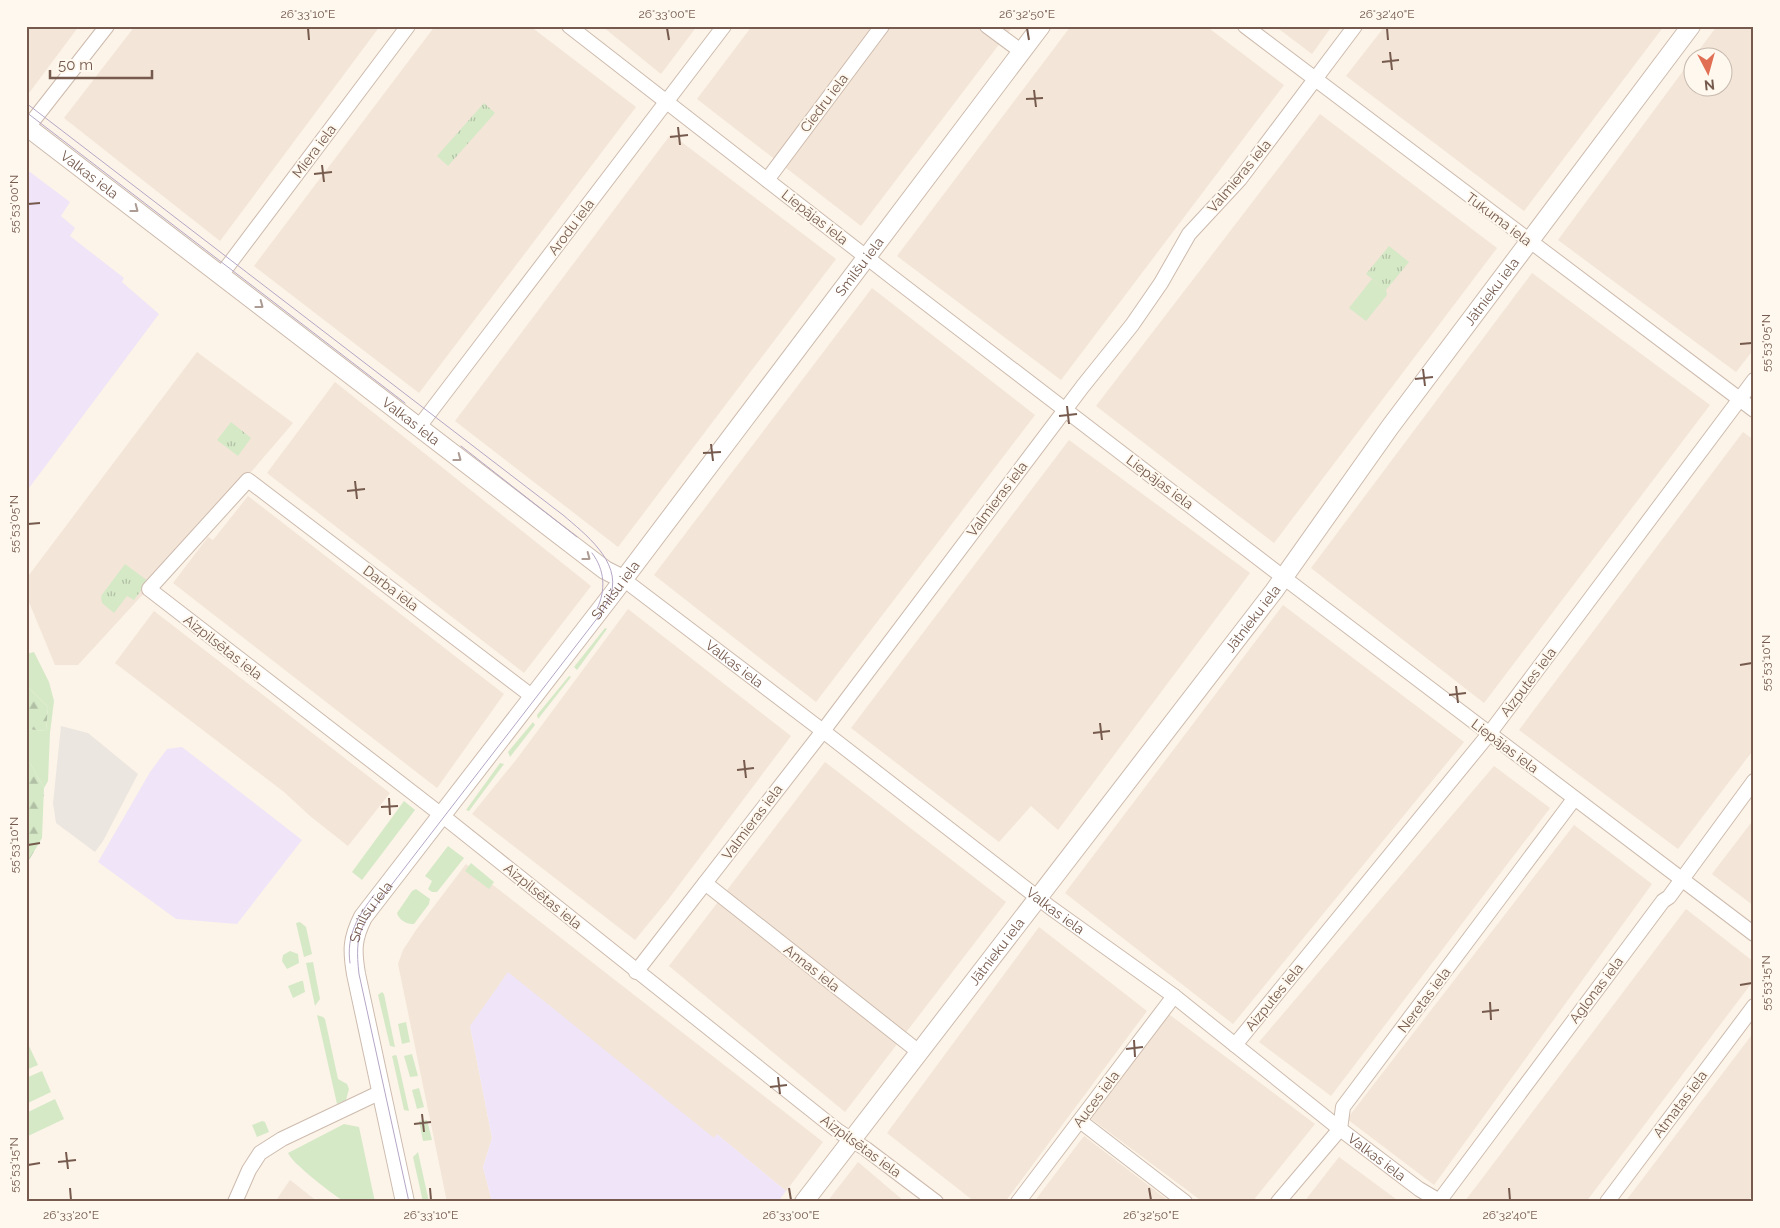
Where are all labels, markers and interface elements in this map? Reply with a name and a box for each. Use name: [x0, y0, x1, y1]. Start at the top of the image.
text: 26°33'10"E: [281, 7, 335, 21]
text: 26°33'00"E: [639, 7, 695, 21]
text: 26°32'50"E: [999, 7, 1055, 21]
text: 26°32'40"E: [1359, 7, 1415, 21]
scale bar: [50, 48, 152, 80]
north arrow: [1682, 48, 1732, 98]
text: 50 m: [58, 56, 93, 74]
street label: Ciedru iela: [797, 71, 851, 135]
text: N: [1703, 76, 1716, 93]
street label: Miera iela: [289, 121, 339, 181]
street label: Valmieras iela: [1204, 136, 1274, 216]
street label: Valkas iela: [57, 148, 121, 202]
text: 55°53'00"N: [7, 175, 21, 233]
street label: Liepājas iela: [779, 186, 851, 248]
street label: Tukuma iela: [1463, 189, 1535, 249]
street label: Arodu iela: [545, 196, 597, 258]
one-way arrow: [129, 203, 138, 212]
street label: Smilšu iela: [832, 234, 887, 299]
street label: Jātnieku iela: [1461, 255, 1522, 329]
one-way arrow: [254, 300, 263, 308]
text: 55°53'05"N: [1759, 314, 1773, 372]
street label: Valkas iela: [379, 394, 443, 448]
one-way arrow: [452, 452, 462, 461]
street label: Liepājas iela: [1123, 452, 1197, 512]
street label: Valmieras iela: [964, 458, 1030, 540]
text: 55°53'05"N: [7, 495, 21, 553]
one-way arrow: [581, 551, 590, 559]
street label: Smilšu iela: [588, 557, 643, 623]
street label: Darba iela: [360, 562, 422, 614]
street label: Jātnieku iela: [1222, 582, 1284, 655]
street label: Aizpilsētas iela: [181, 611, 265, 683]
text: 55°53'10"N: [1759, 635, 1773, 691]
street label: Valkas iela: [702, 637, 767, 691]
street label: Aizputes iela: [1497, 644, 1559, 720]
street label: Liepājas iela: [1468, 716, 1542, 776]
street label: Valmieras iela: [719, 781, 785, 863]
text: 55°53'10"N: [7, 817, 21, 873]
street label: Aizpilsētas iela: [501, 860, 585, 932]
street label: Smilšu iela: [346, 878, 396, 944]
street label: Valkas iela: [1023, 884, 1088, 937]
street label: Jātnieku iela: [966, 915, 1028, 988]
street label: Annas iela: [781, 941, 843, 995]
street label: Aglonas iela: [1566, 954, 1626, 1026]
text: 55°53'15"N: [1759, 955, 1773, 1011]
street label: Aizputes iela: [1242, 960, 1306, 1034]
street label: Neretas iela: [1394, 964, 1454, 1036]
street label: Atmatas iela: [1650, 1067, 1710, 1141]
street label: Auces iela: [1070, 1068, 1122, 1130]
street label: Aizpilsētas iela: [818, 1112, 904, 1180]
street label: Valkas iela: [1345, 1130, 1409, 1184]
text: 55°53'15"N: [7, 1137, 21, 1193]
text: 26°33'20"E: [43, 1208, 99, 1222]
text: 26°33'10"E: [404, 1208, 458, 1222]
text: 26°33'00"E: [763, 1208, 819, 1222]
text: 26°32'50"E: [1123, 1208, 1179, 1222]
text: 26°32'40"E: [1482, 1208, 1538, 1222]

